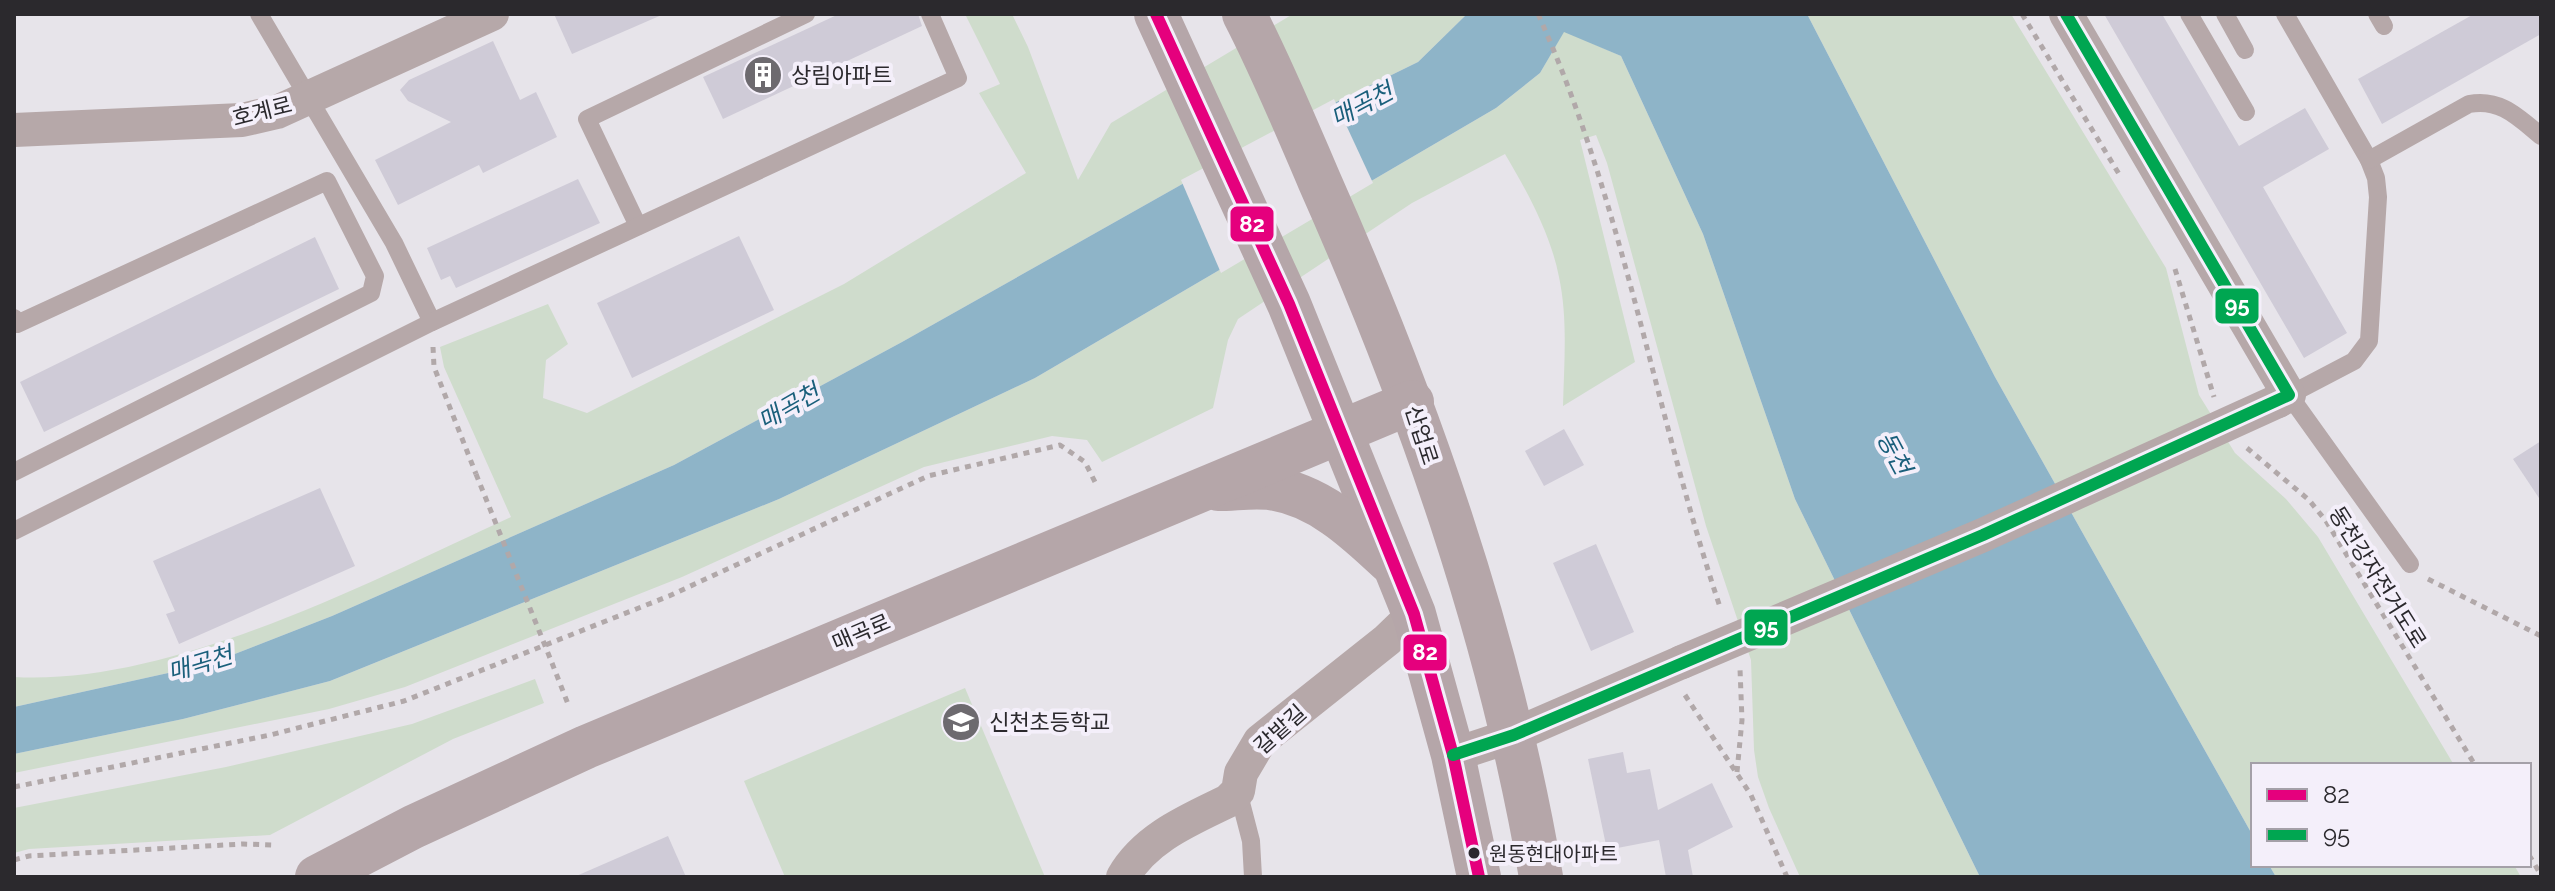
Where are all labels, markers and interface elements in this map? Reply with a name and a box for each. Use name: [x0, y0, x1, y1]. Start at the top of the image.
building icon: 상림아파트: [742, 54, 784, 96]
place label: 상림아파트: [791, 62, 892, 88]
water label: 매곡천: [1326, 75, 1400, 133]
street label: 호계로: [229, 91, 295, 131]
line badge: 82: [1229, 205, 1275, 243]
text: 82: [1239, 211, 1265, 237]
line badge: 95: [2214, 287, 2260, 325]
text: 95: [2224, 292, 2250, 318]
water label: 매곡천: [753, 376, 827, 436]
street label: 산업로: [1400, 402, 1444, 468]
water label: 동천: [1871, 426, 1919, 482]
street label: 동천강자전거도로: [2324, 501, 2432, 653]
street label: 매곡로: [828, 608, 894, 656]
line badge: 95: [1743, 608, 1789, 647]
text: 95: [1753, 614, 1779, 640]
line badge: 82: [1402, 633, 1448, 672]
water label: 매곡천: [164, 639, 239, 687]
text: 82: [1412, 639, 1438, 665]
street label: 갈밭길: [1249, 699, 1311, 759]
school or university icon: 신천초등학교: [940, 701, 982, 743]
place label: 신천초등학교: [989, 709, 1110, 735]
legend: [2251, 763, 2531, 867]
text: 82: [2323, 780, 2350, 809]
text: 95: [2323, 820, 2350, 849]
place label: 원동현대아파트: [1489, 842, 1618, 866]
marker: 원동현대아파트: [1466, 845, 1482, 861]

